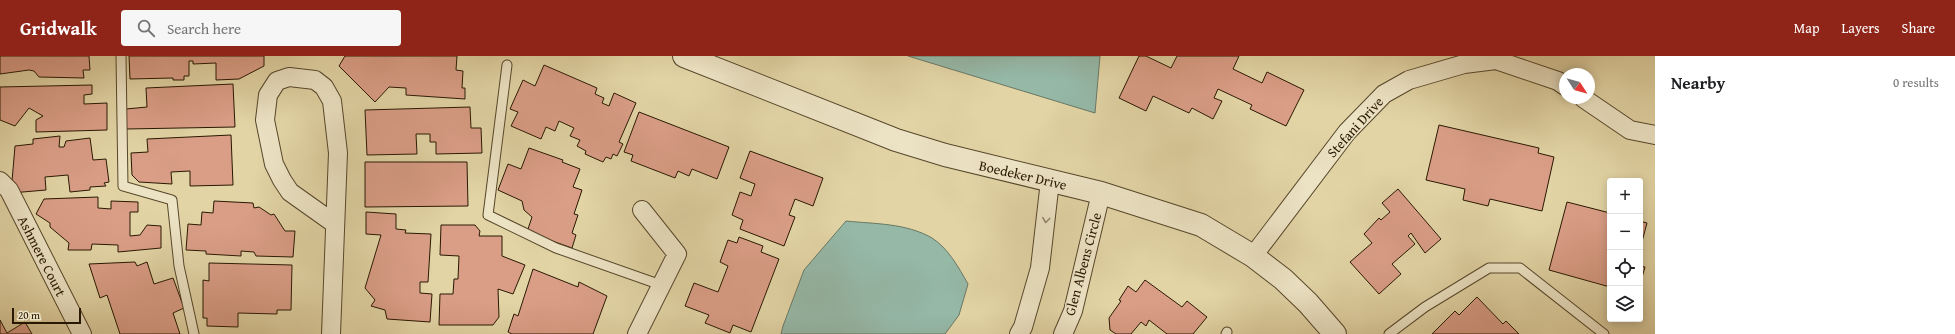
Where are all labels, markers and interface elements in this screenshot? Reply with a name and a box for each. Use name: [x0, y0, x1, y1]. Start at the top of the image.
search box: [121, 10, 401, 46]
text: Gridwalk: [20, 14, 97, 42]
icon: search: [135, 17, 157, 39]
text: Search here: [167, 18, 241, 39]
text: Map: [1794, 18, 1820, 38]
text: Layers: [1842, 18, 1880, 38]
text: Share: [1902, 18, 1935, 38]
north arrow: [1559, 68, 1595, 104]
text: Nearby: [1671, 70, 1725, 95]
text: 0 results: [1893, 73, 1939, 92]
street label: Stefani Drive: [1322, 92, 1388, 162]
street label: Boedeker Drive: [977, 155, 1069, 195]
map controls: [1607, 178, 1643, 322]
button: +: [1607, 178, 1643, 214]
street label: Glen Albens Circle: [1060, 210, 1106, 318]
street label: Ashmere Court: [13, 212, 71, 300]
button: −: [1607, 214, 1643, 250]
one-way arrow: [1041, 217, 1050, 223]
button: locate: [1607, 250, 1643, 286]
button: layers: [1607, 286, 1643, 322]
scale bar: [12, 306, 81, 325]
text: 20 m: [18, 307, 40, 323]

